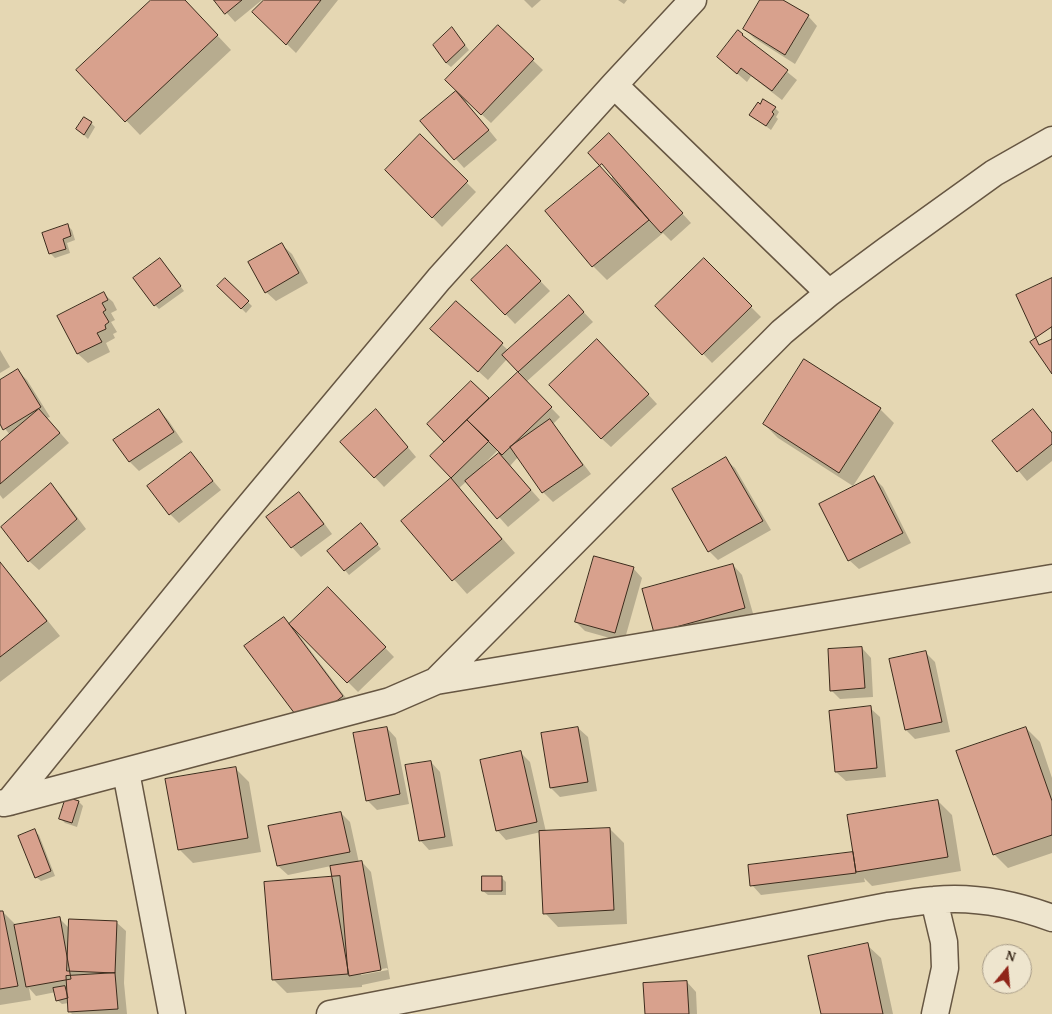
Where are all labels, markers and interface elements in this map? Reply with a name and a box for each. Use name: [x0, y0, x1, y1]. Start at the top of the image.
north arrow: [982, 944, 1032, 994]
text: N: [1004, 945, 1018, 967]

